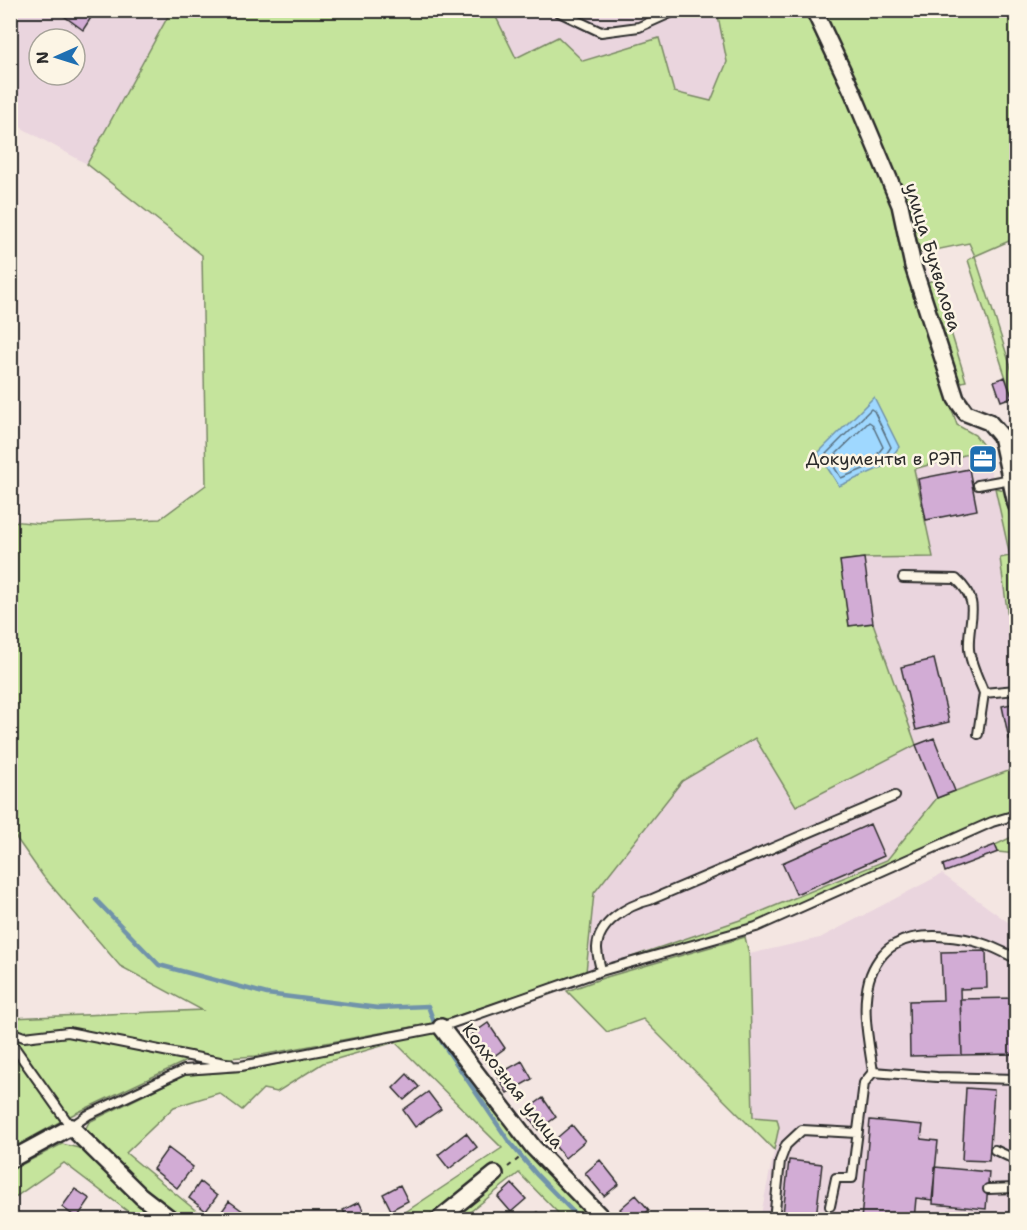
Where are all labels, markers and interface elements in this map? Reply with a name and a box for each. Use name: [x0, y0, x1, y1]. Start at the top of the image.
north arrow: [27, 27, 87, 87]
text: N: [32, 51, 53, 65]
street label: улица Бухвалова: [899, 180, 967, 334]
office icon: Документы в РЭП: [967, 443, 999, 475]
place label: Документы в РЭП: [806, 447, 962, 471]
street label: Колхозная улица: [457, 1018, 569, 1154]

